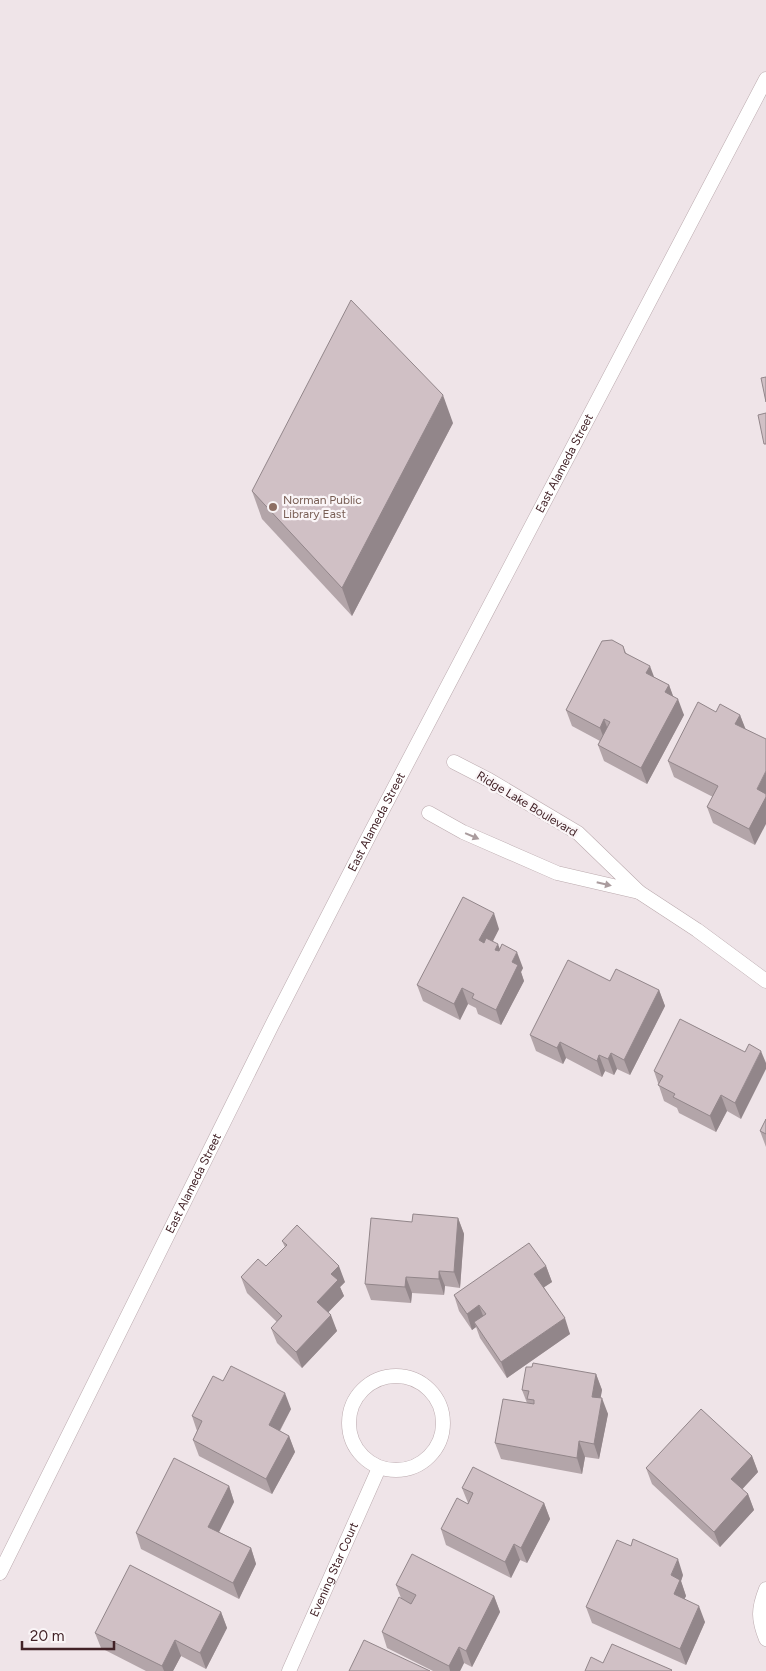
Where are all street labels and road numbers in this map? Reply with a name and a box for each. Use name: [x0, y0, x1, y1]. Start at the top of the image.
street label: East Alameda Street: [533, 411, 596, 515]
street label: Ridge Lake Boulevard: [474, 768, 580, 840]
street label: East Alameda Street: [345, 770, 408, 874]
street label: East Alameda Street: [163, 1131, 224, 1236]
street label: Evening Star Court: [307, 1520, 361, 1619]

